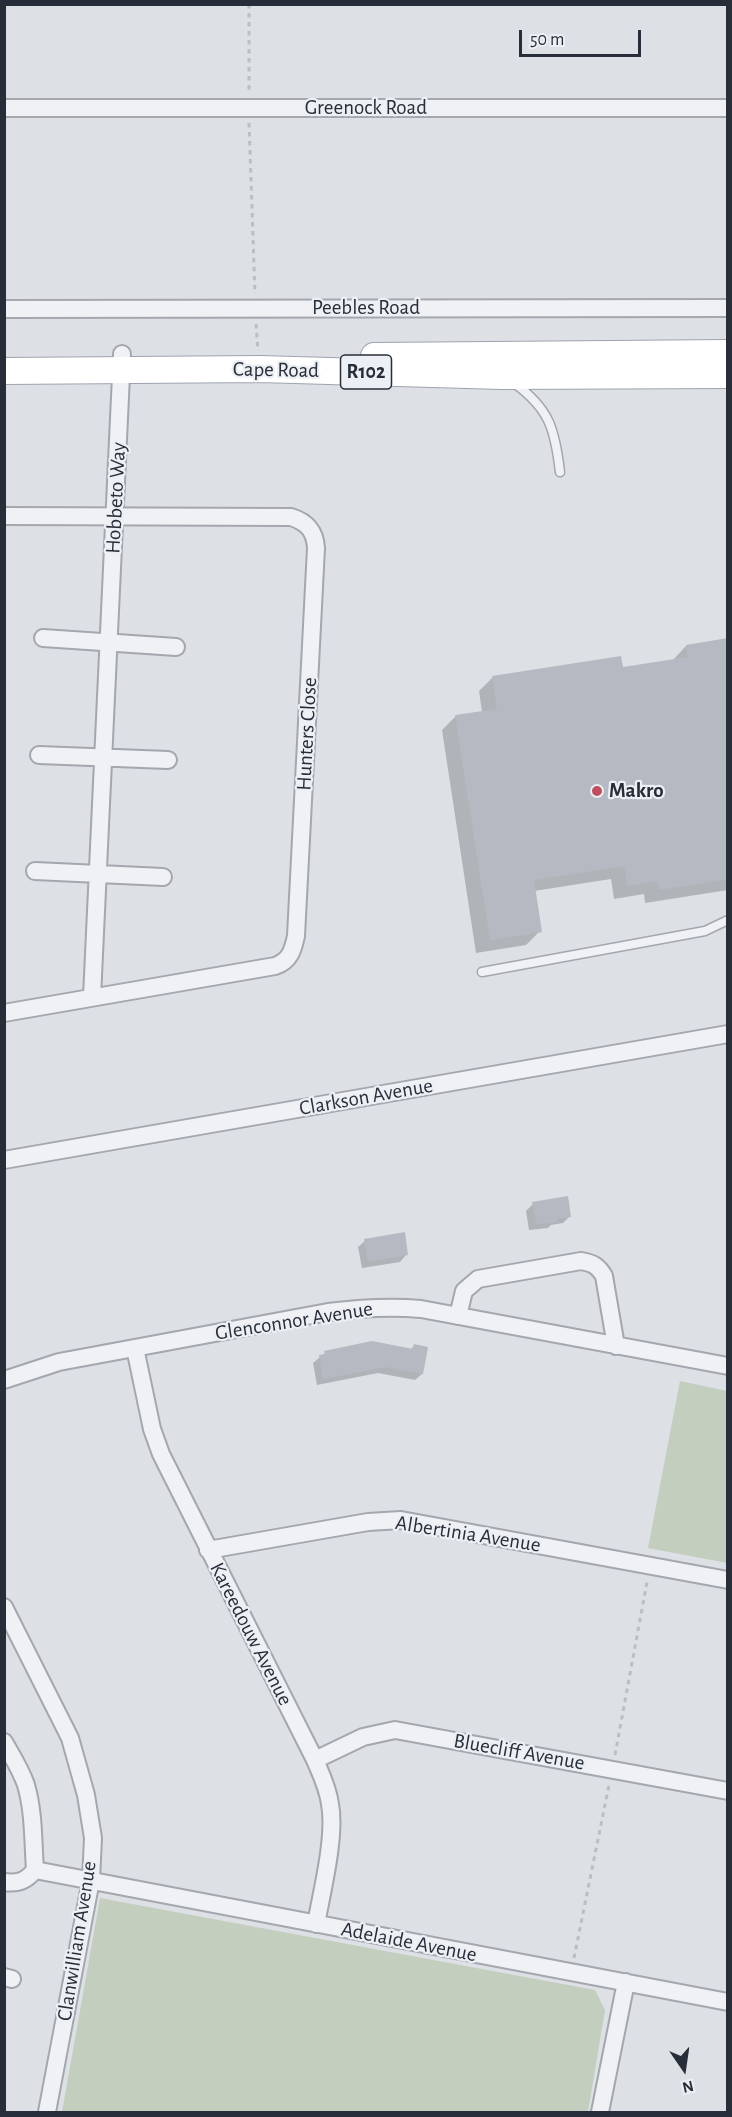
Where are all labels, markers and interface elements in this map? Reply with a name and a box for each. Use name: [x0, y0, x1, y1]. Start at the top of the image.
scale bar: [522, 18, 644, 56]
text: 50 m: [530, 31, 564, 49]
street label: Greenock Road: [305, 95, 427, 121]
street label: Peebles Road: [312, 295, 420, 321]
road number: R102: [340, 355, 392, 389]
street label: Cape Road: [233, 357, 319, 383]
street label: Hobbeto Way: [100, 442, 132, 554]
street label: Hunters Close: [291, 677, 323, 791]
place label: Makro: [609, 778, 664, 804]
marker: Makro: [590, 784, 604, 798]
street label: Clarkson Avenue: [297, 1073, 435, 1121]
street label: Glenconnor Avenue: [213, 1296, 375, 1346]
street label: Albertinia Avenue: [394, 1510, 542, 1558]
street label: Kareedouw Avenue: [204, 1558, 298, 1710]
street label: Bluecliff Avenue: [452, 1728, 586, 1776]
street label: Clanwilliam Avenue: [52, 1859, 102, 2023]
street label: Adelaide Avenue: [339, 1917, 479, 1967]
north arrow: [654, 2039, 714, 2099]
text: N: [681, 2077, 695, 2096]

